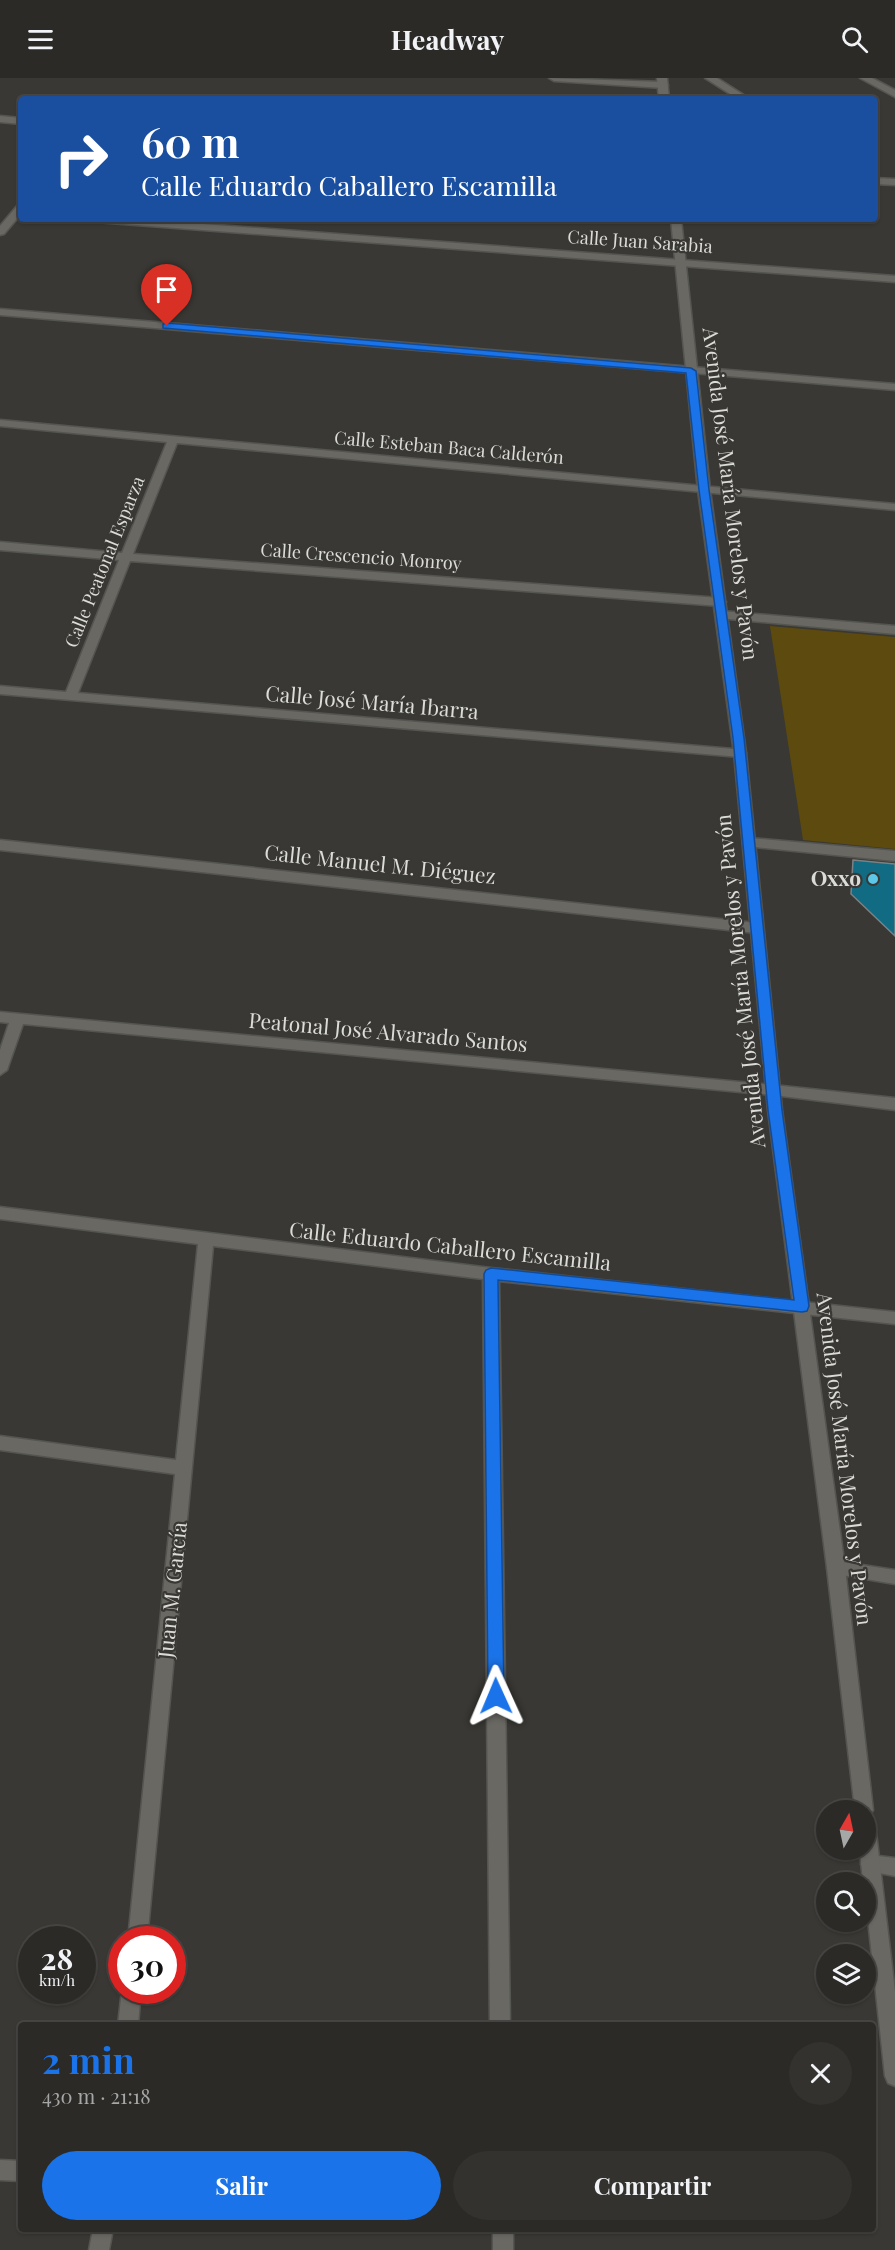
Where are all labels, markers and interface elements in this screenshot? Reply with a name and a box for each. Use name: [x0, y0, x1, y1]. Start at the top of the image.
text: Headway: [391, 21, 504, 57]
icon: menu: [24, 23, 57, 56]
icon: search: [838, 23, 871, 56]
text: 60 m: [141, 113, 239, 169]
icon: right: [42, 120, 120, 198]
text: Calle Eduardo Caballero Escamilla: [141, 167, 557, 203]
street label: Calle Juan Sarabia: [567, 224, 713, 258]
pin: [141, 264, 192, 326]
icon: arrive: [150, 273, 183, 306]
street label: Avenida José María Morelos y Pavón: [698, 325, 766, 662]
street label: Calle Esteban Baca Calderón: [333, 425, 565, 469]
street label: Calle Peatonal Esparza: [59, 472, 149, 651]
street label: Calle Crescencio Monroy: [260, 537, 462, 575]
street label: Calle José María Ibarra: [264, 678, 480, 724]
street label: Avenida José María Morelos y Pavón: [708, 813, 771, 1150]
street label: Calle Manuel M. Diéguez: [263, 837, 497, 889]
place label: Oxxo: [811, 863, 861, 891]
marker: Oxxo: [866, 872, 880, 886]
street label: Peatonal José Alvarado Santos: [247, 1005, 529, 1057]
street label: Calle Eduardo Caballero Escamilla: [288, 1214, 613, 1276]
street label: Avenida José María Morelos y Pavón: [812, 1290, 880, 1627]
street label: Juan M. García: [150, 1520, 192, 1660]
position arrow: [464, 1664, 528, 1728]
north arrow: [816, 1800, 876, 1860]
map controls: [816, 1800, 876, 2004]
button: search: [816, 1872, 876, 1932]
speed limit sign: 30: [108, 1926, 186, 2004]
text: 28: [41, 1938, 73, 1978]
button: layers: [816, 1944, 876, 2004]
text: km/h: [39, 1970, 75, 1990]
text: 2 min: [42, 2035, 135, 2083]
button: close: [789, 2042, 852, 2105]
text: 430 m · 21:18: [42, 2082, 151, 2109]
button: Salir: [42, 2151, 441, 2220]
button: Compartir: [453, 2151, 852, 2220]

